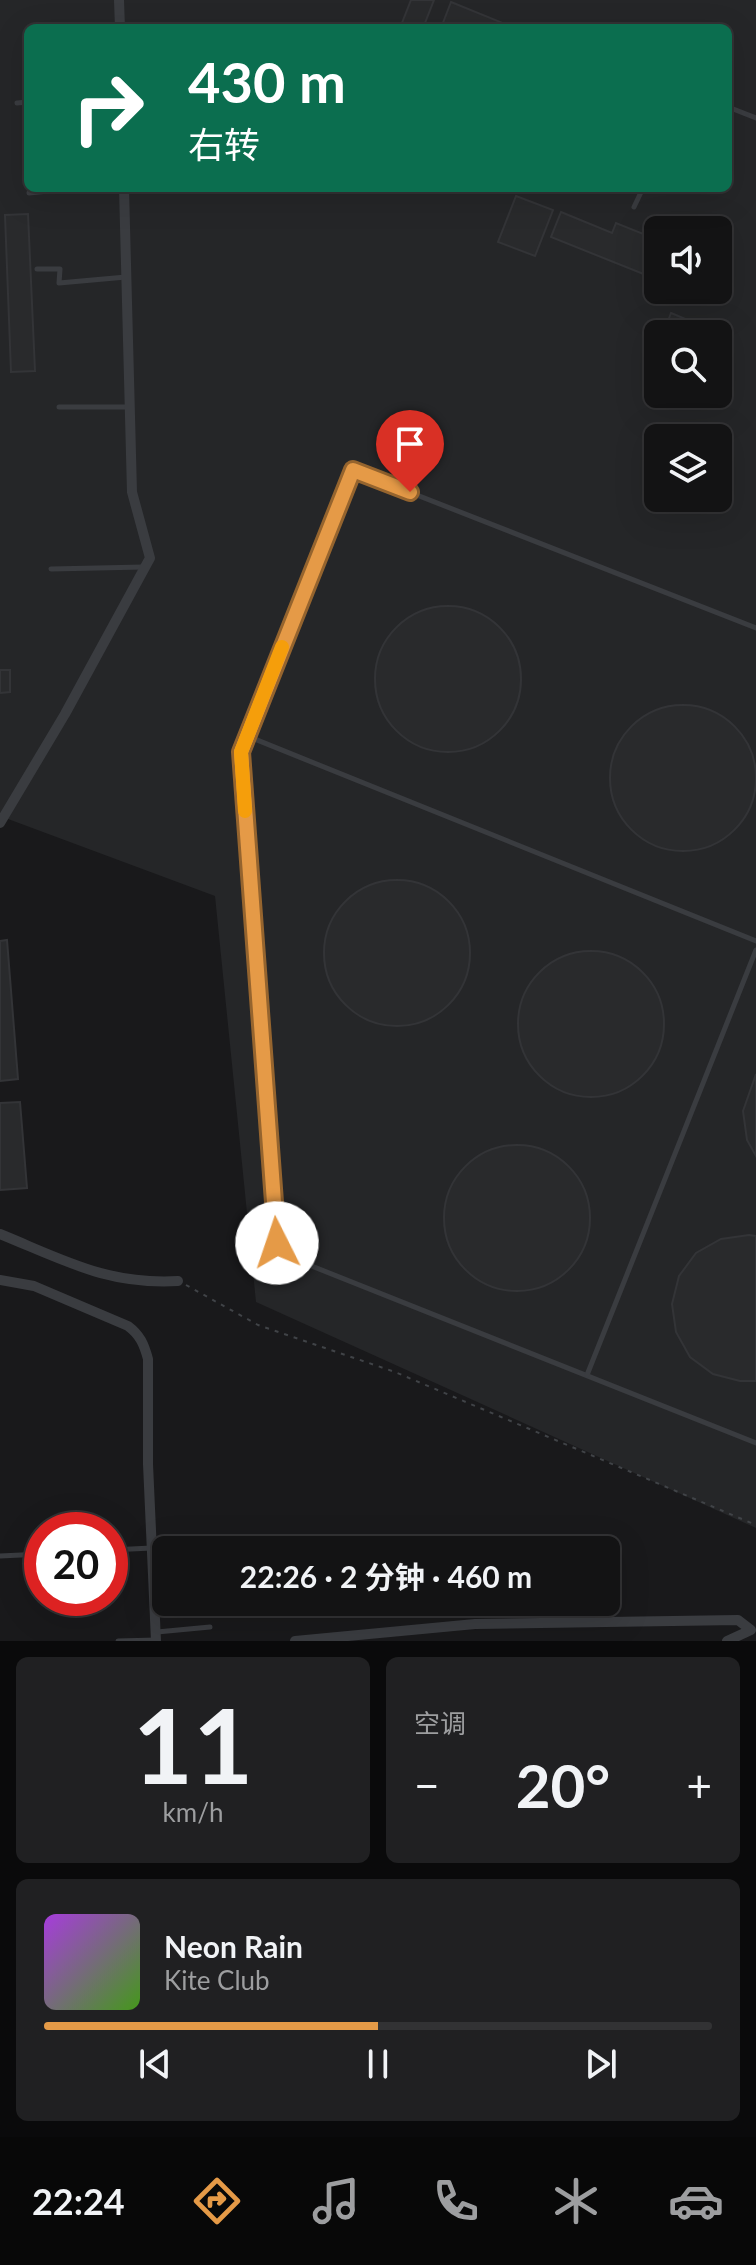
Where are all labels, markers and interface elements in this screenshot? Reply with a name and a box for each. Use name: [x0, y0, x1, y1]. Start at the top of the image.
text: 430 m: [188, 48, 346, 115]
icon: right: [56, 56, 160, 160]
text: 右转: [188, 122, 260, 166]
map controls: [644, 216, 732, 512]
button: sound: [644, 216, 732, 304]
button: search: [644, 320, 732, 408]
pin: [376, 410, 444, 492]
icon: arrive: [388, 422, 432, 466]
button: layers: [644, 424, 732, 512]
position arrow: [235, 1201, 319, 1285]
speed limit sign: 20: [24, 1512, 128, 1616]
text: 22:26 · 2 分钟 · 460 m: [240, 1558, 532, 1594]
text: 11: [133, 1681, 253, 1806]
text: 空调: [414, 1707, 466, 1739]
text: 20°: [516, 1749, 610, 1821]
text: −: [414, 1759, 440, 1811]
text: +: [686, 1759, 712, 1811]
text: km/h: [163, 1796, 223, 1828]
text: Neon Rain: [164, 1928, 303, 1964]
text: Kite Club: [164, 1964, 270, 1996]
icon: previous: [133, 2042, 177, 2086]
icon: pause: [356, 2042, 400, 2086]
icon: next: [579, 2042, 623, 2086]
icon: directions: [189, 2173, 245, 2229]
icon: music: [308, 2173, 364, 2229]
icon: phone: [428, 2173, 484, 2229]
icon: climate: [548, 2173, 604, 2229]
icon: car: [668, 2173, 724, 2229]
text: 22:24: [32, 2179, 125, 2223]

